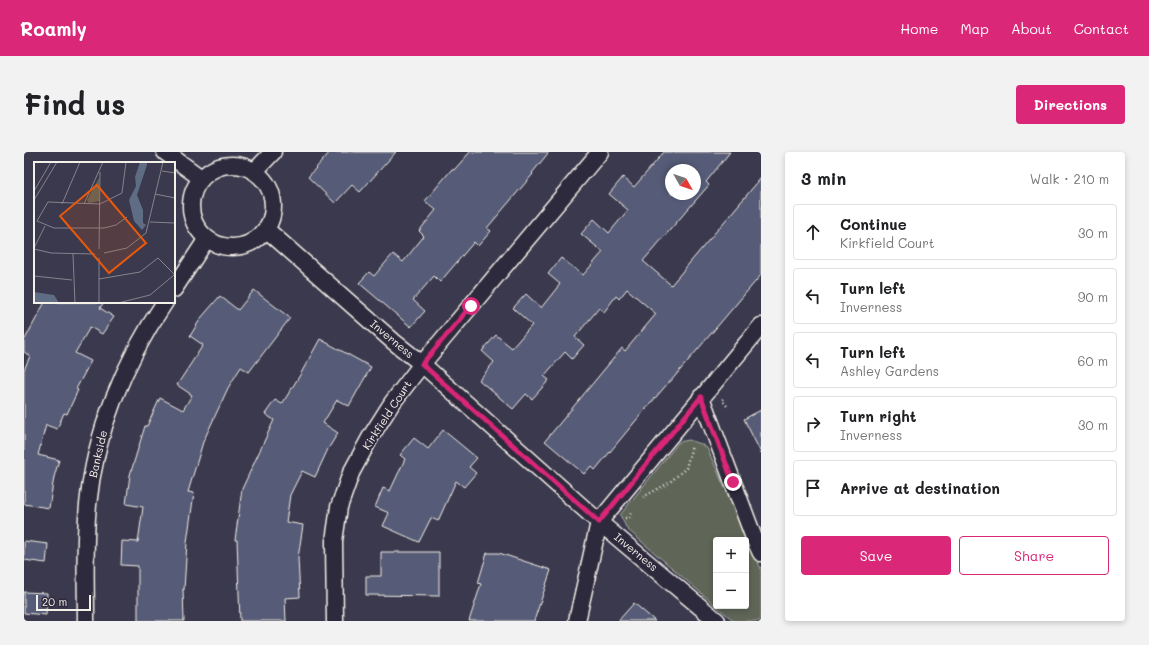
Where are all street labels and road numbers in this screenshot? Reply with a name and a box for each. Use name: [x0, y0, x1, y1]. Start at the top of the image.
street label: Inverness: [367, 316, 417, 361]
street label: Kirkfield Court: [359, 377, 415, 452]
street label: Bankside: [85, 429, 110, 479]
street label: Inverness: [611, 529, 661, 574]

